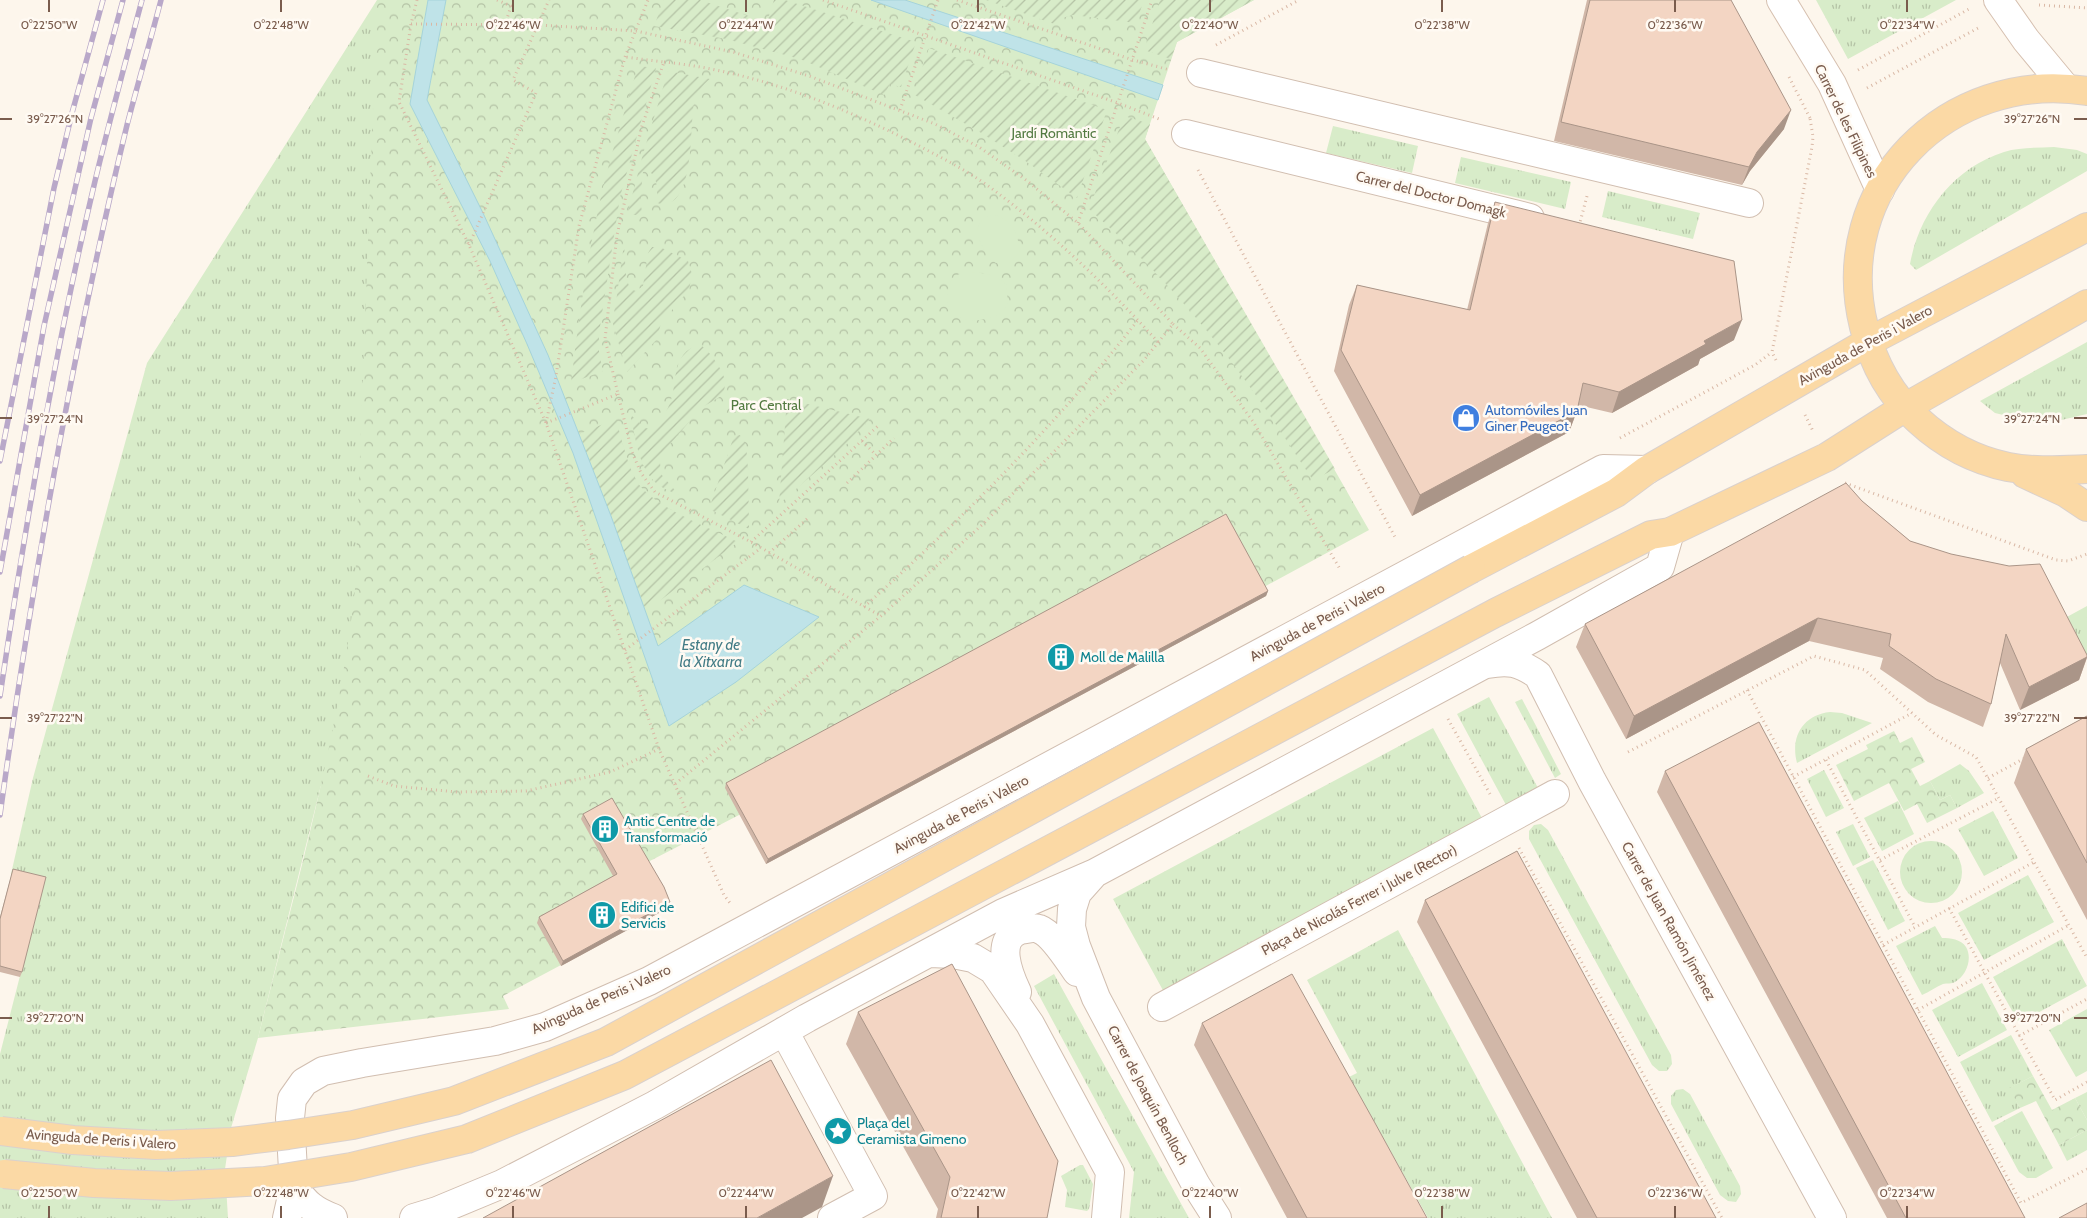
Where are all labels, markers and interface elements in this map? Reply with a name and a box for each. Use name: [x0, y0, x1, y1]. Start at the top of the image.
text: 0°22'50"W: [21, 17, 78, 32]
text: 0°22'48"W: [253, 17, 309, 32]
text: 0°22'46"W: [485, 17, 541, 32]
text: 0°22'44"W: [718, 17, 774, 32]
text: 0°22'42"W: [951, 17, 1006, 32]
text: 0°22'40"W: [1182, 17, 1239, 32]
text: 0°22'38"W: [1414, 17, 1470, 32]
text: 0°22'36"W: [1647, 17, 1703, 32]
text: 0°22'34"W: [1879, 17, 1935, 32]
street label: Carrer de les Filipines: [1811, 61, 1881, 181]
text: 39°27'26"N: [27, 111, 83, 126]
text: 39°27'26"N: [2004, 111, 2060, 126]
park label: Jardí Romàntic: [1011, 124, 1096, 142]
street label: Carrer del Doctor Domagk: [1354, 167, 1509, 222]
street label: Avinguda de Peris i Valero: [1795, 301, 1935, 389]
park label: Parc Central: [731, 396, 802, 414]
place label: Automóviles Juan Giner Peugeot: [1485, 401, 1588, 435]
shop icon: Automóviles Juan Giner Peugeot: [1451, 403, 1481, 433]
text: 39°27'24"N: [27, 411, 83, 426]
text: 39°27'24"N: [2004, 411, 2060, 426]
street label: Avinguda de Peris i Valero: [1246, 579, 1388, 665]
water label: Estany de la Xitxarra: [680, 636, 742, 671]
building icon: Moll de Malilla: [1046, 642, 1076, 672]
place label: Moll de Malilla: [1080, 648, 1165, 666]
text: 39°27'22"N: [27, 710, 83, 725]
text: 39°27'22"N: [2004, 710, 2060, 725]
street label: Avinguda de Peris i Valero: [890, 771, 1032, 857]
place label: Antic Centre de Transformació: [624, 812, 715, 846]
building icon: Antic Centre de Transformació: [590, 814, 620, 844]
street label: Carrer de Juan Ramón Jiménez: [1618, 838, 1720, 1004]
street label: Plaça de Nicolás Ferrer i Julve (Rector): [1258, 841, 1460, 959]
place label: Edifici de Servicis: [621, 898, 674, 932]
building icon: Edifici de Servicis: [587, 900, 617, 930]
street label: Avinguda de Peris i Valero: [529, 960, 674, 1038]
text: 39°27'20"N: [26, 1010, 84, 1025]
text: 39°27'20"N: [2003, 1010, 2061, 1025]
street label: Carrer de Joaquín Benlloch: [1104, 1022, 1192, 1168]
place label: Plaça del Ceramista Gimeno: [857, 1114, 967, 1148]
place icon: Plaça del Ceramista Gimeno: [823, 1116, 853, 1146]
street label: Avinguda de Peris i Valero: [25, 1125, 177, 1153]
text: 0°22'50"W: [21, 1185, 78, 1200]
text: 0°22'48"W: [253, 1185, 309, 1200]
text: 0°22'46"W: [485, 1185, 541, 1200]
text: 0°22'44"W: [718, 1185, 774, 1200]
text: 0°22'42"W: [951, 1185, 1006, 1200]
text: 0°22'40"W: [1182, 1185, 1239, 1200]
text: 0°22'38"W: [1414, 1185, 1470, 1200]
text: 0°22'36"W: [1647, 1185, 1703, 1200]
text: 0°22'34"W: [1879, 1185, 1935, 1200]

